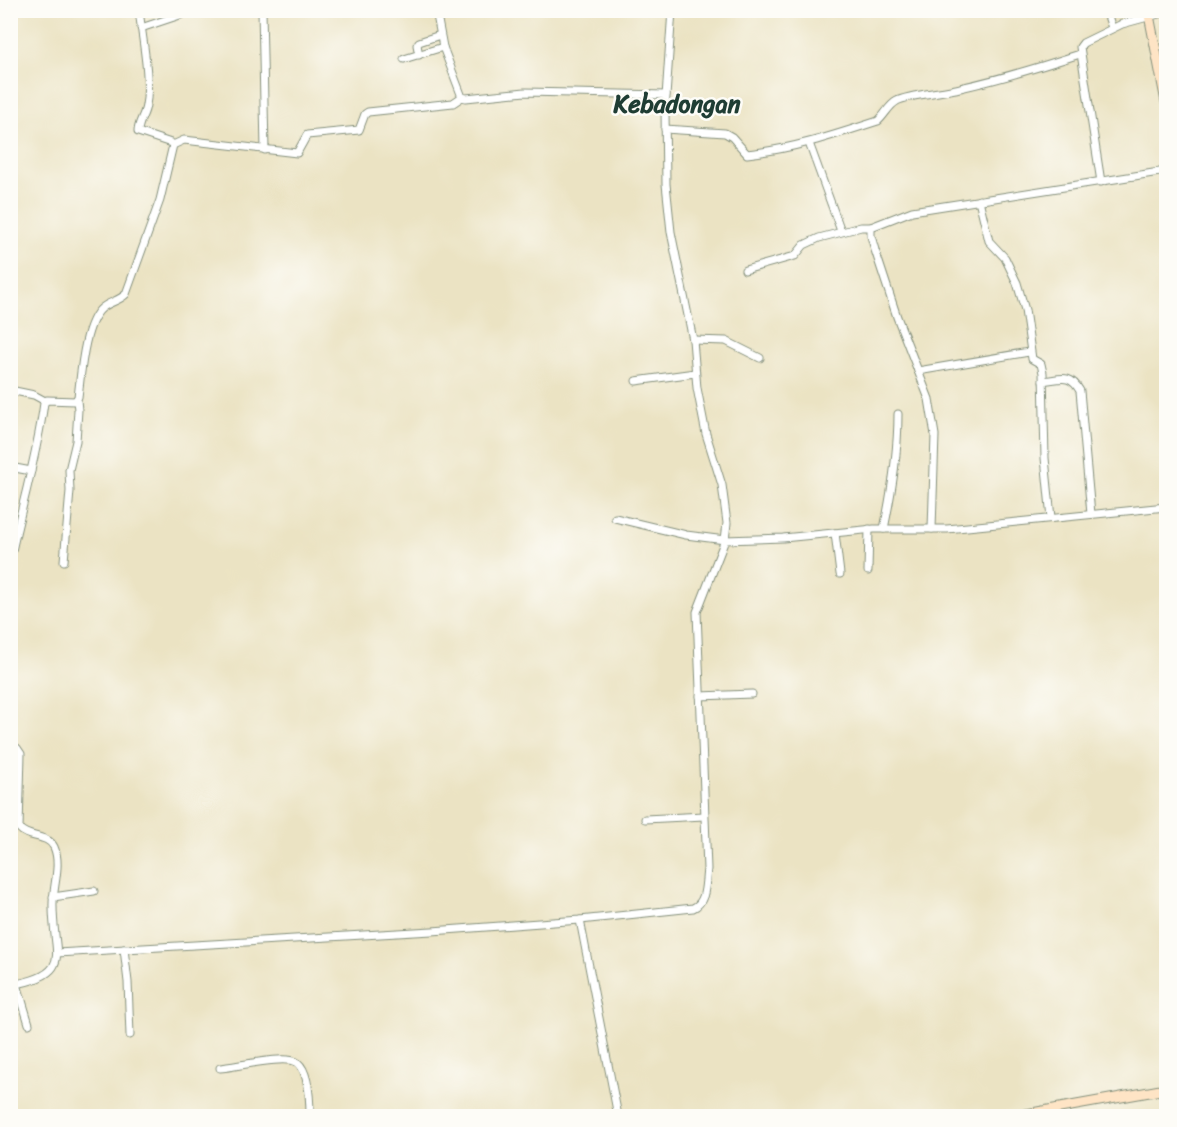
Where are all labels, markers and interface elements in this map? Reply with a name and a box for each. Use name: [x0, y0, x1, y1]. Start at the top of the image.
district label: Kebadongan: [613, 83, 740, 125]

